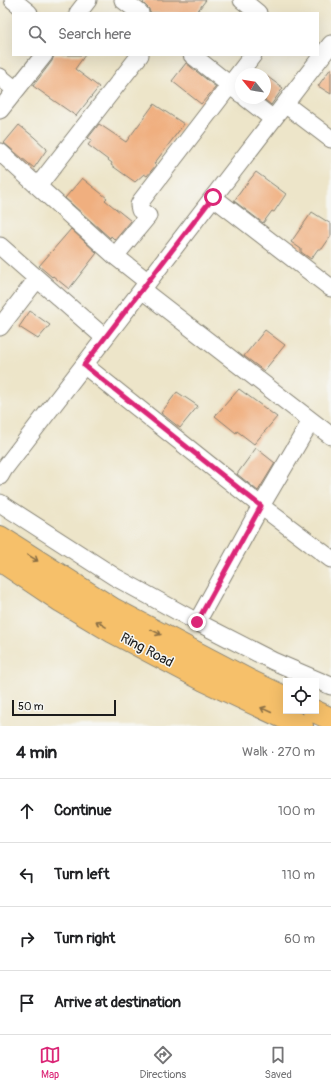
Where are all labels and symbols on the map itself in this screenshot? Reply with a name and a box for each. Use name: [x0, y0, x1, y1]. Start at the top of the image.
north arrow: [235, 68, 271, 104]
route start: [204, 188, 222, 206]
one-way arrow: [27, 554, 38, 562]
route end: [188, 613, 206, 631]
one-way arrow: [95, 620, 107, 628]
one-way arrow: [150, 628, 162, 636]
street label: Ring Road: [118, 629, 176, 671]
scale bar: [12, 698, 116, 717]
one-way arrow: [260, 706, 272, 713]

